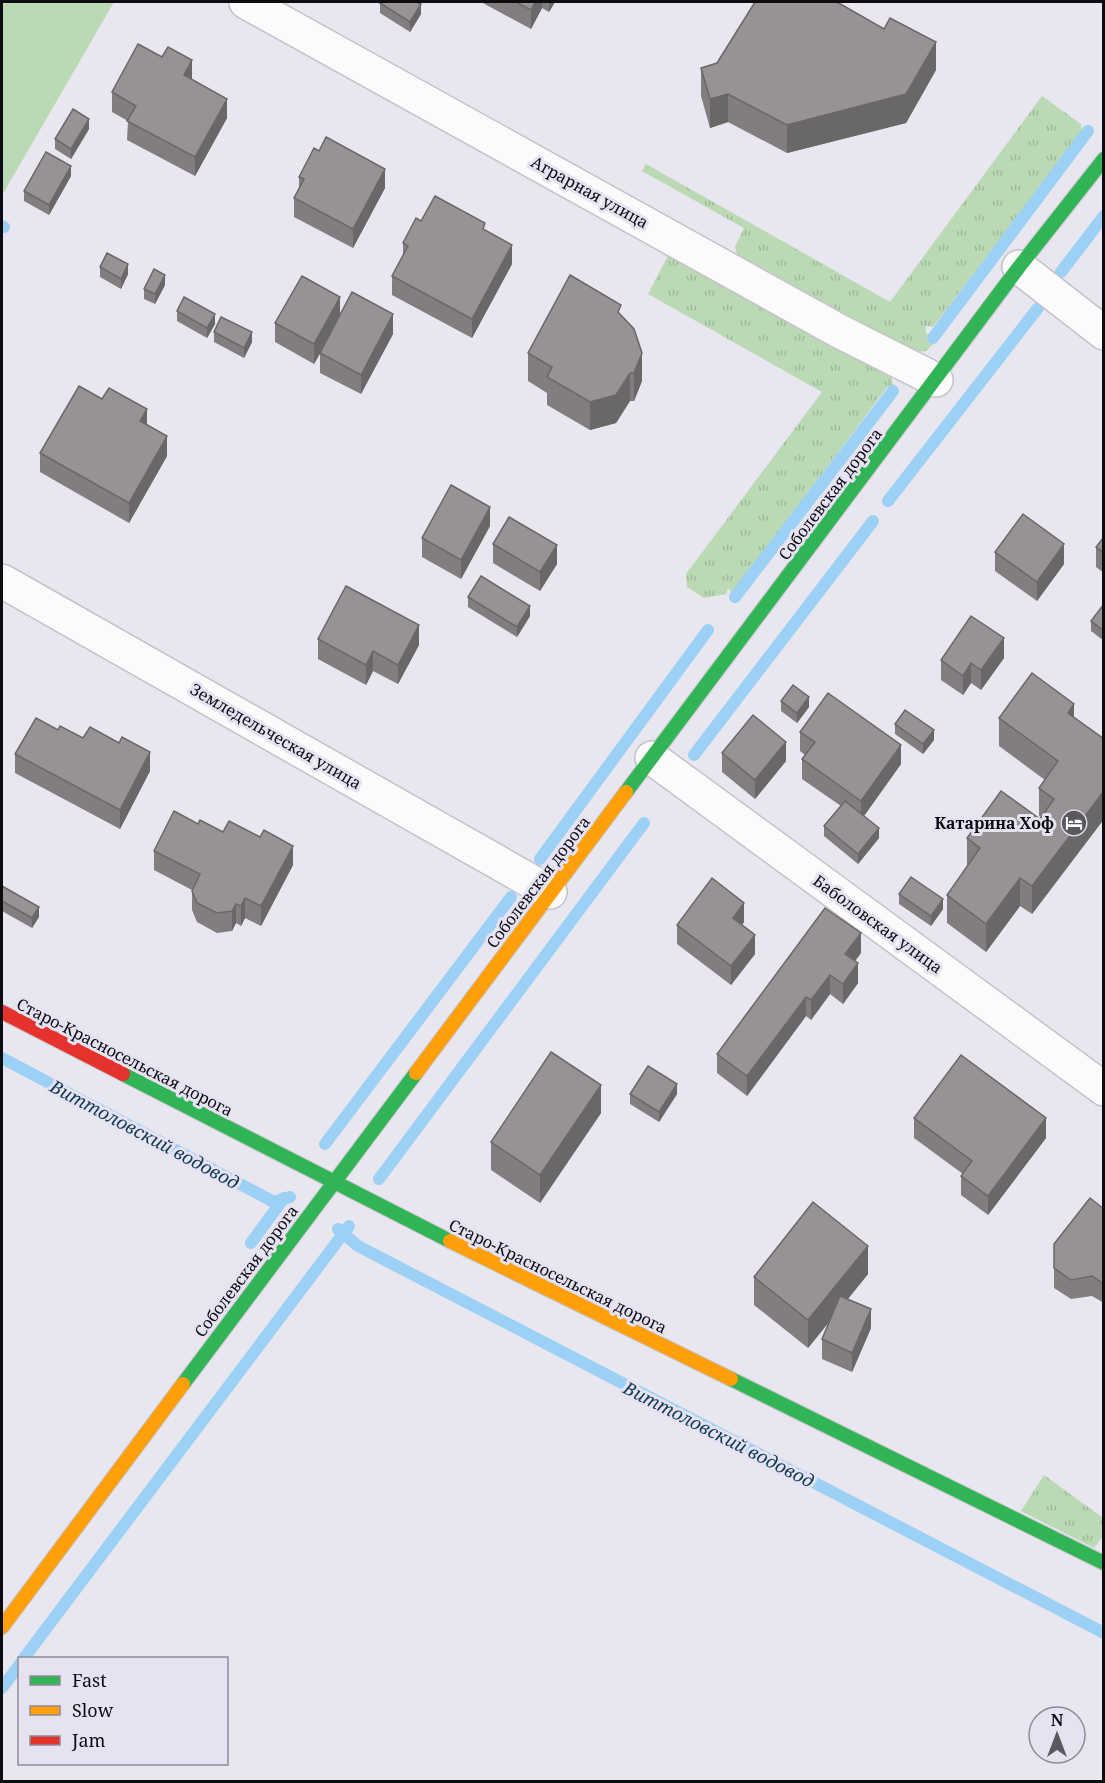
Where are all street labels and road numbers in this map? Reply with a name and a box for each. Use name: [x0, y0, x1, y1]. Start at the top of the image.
street label: Аграрная улица: [527, 151, 653, 233]
street label: Соболевская дорога: [773, 424, 887, 564]
street label: Земледельческая улица: [186, 678, 366, 794]
street label: Соболевская дорога: [481, 812, 595, 952]
street label: Баболовская улица: [809, 870, 947, 978]
street label: Старо-Красносельская дорога: [13, 993, 237, 1121]
street label: Соболевская дорога: [189, 1201, 303, 1341]
street label: Старо-Красносельская дорога: [445, 1213, 671, 1339]

